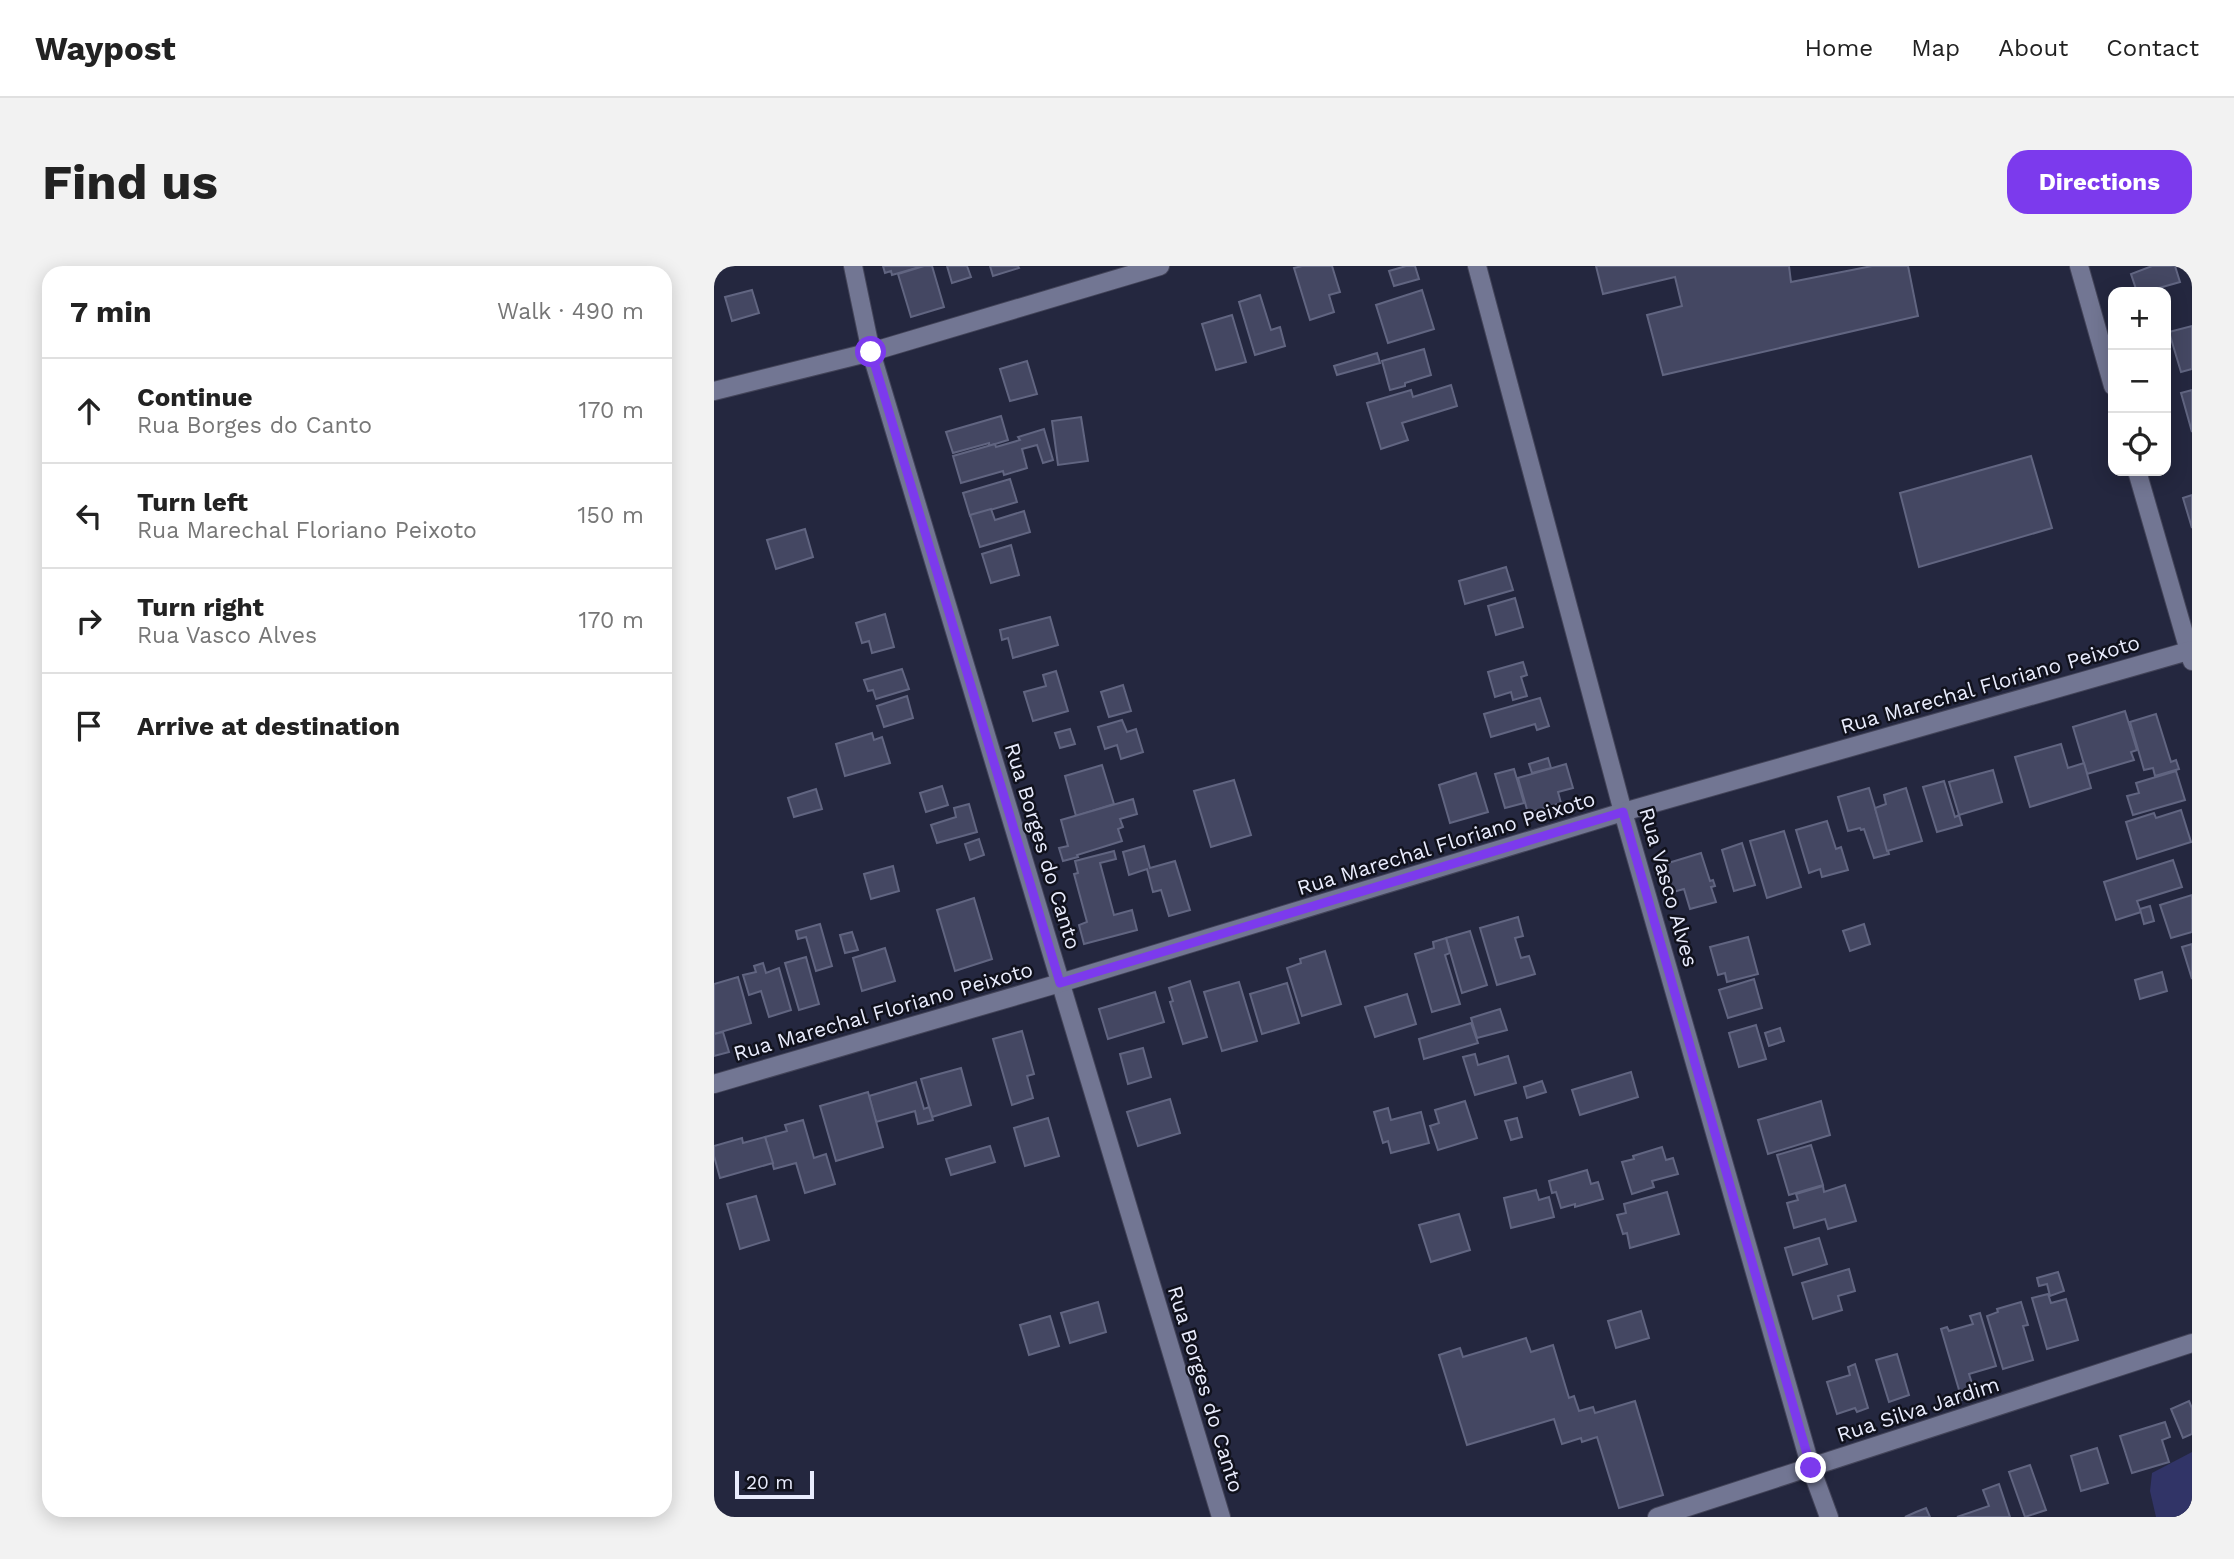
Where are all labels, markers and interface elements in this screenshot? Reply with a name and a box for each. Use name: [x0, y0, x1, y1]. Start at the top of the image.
text: Waypost: [35, 29, 176, 68]
text: Home: [1805, 34, 1873, 62]
text: Map: [1911, 34, 1960, 62]
text: About: [1998, 34, 2068, 62]
text: Contact: [2106, 34, 2199, 62]
button: Directions: [2007, 150, 2192, 214]
text: Find us: [42, 153, 218, 211]
map controls: [2108, 287, 2171, 476]
button: +: [2108, 287, 2171, 350]
text: 7 min: [70, 294, 152, 329]
text: Walk · 490 m: [497, 298, 644, 325]
route start: [855, 336, 886, 367]
button: −: [2108, 350, 2171, 413]
text: Continue: [137, 382, 253, 412]
icon: ahead: [70, 392, 108, 430]
text: 170 m: [579, 397, 644, 424]
text: Rua Borges do Canto: [137, 412, 372, 439]
button: locate: [2108, 413, 2171, 476]
text: Turn left: [137, 487, 248, 517]
icon: left: [70, 497, 108, 535]
text: 150 m: [578, 502, 644, 529]
text: Rua Marechal Floriano Peixoto: [137, 517, 477, 544]
text: Turn right: [137, 592, 264, 622]
icon: right: [70, 602, 108, 640]
text: 170 m: [579, 607, 644, 634]
text: Rua Vasco Alves: [137, 622, 317, 649]
street label: Rua Marechal Floriano Peixoto: [1837, 629, 2143, 739]
icon: arrive: [70, 707, 108, 745]
text: Arrive at destination: [137, 711, 400, 741]
street label: Rua Borges do Canto: [1000, 740, 1086, 952]
street label: Rua Marechal Floriano Peixoto: [1294, 786, 1598, 900]
street label: Rua Vasco Alves: [1634, 804, 1704, 970]
street label: Rua Marechal Floriano Peixoto: [730, 956, 1036, 1066]
street label: Rua Borges do Canto: [1163, 1283, 1249, 1495]
street label: Rua Silva Jardim: [1834, 1371, 2002, 1447]
route end: [1795, 1452, 1826, 1483]
scale bar: [735, 1468, 814, 1500]
text: 20 m: [746, 1471, 793, 1494]

